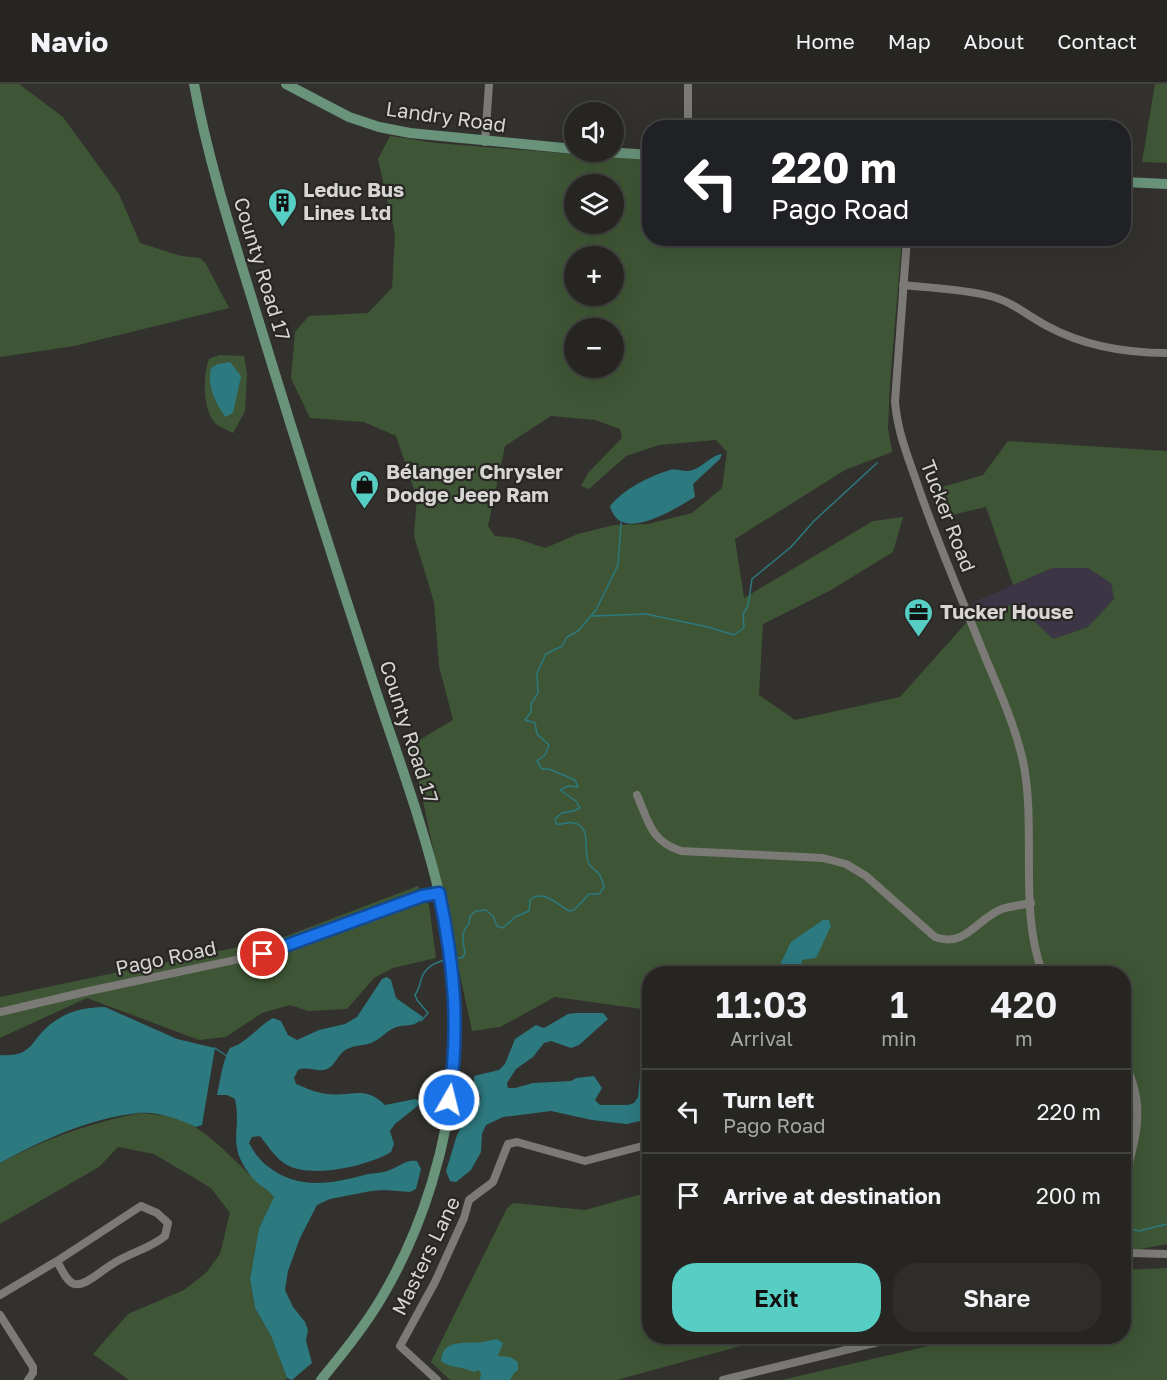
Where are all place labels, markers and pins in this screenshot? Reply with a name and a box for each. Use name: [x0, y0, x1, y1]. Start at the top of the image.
place label: Leduc Bus Lines Ltd: [303, 177, 404, 224]
building icon: Leduc Bus Lines Ltd: [266, 186, 298, 228]
place label: Bélanger Chrysler Dodge Jeep Ram: [386, 459, 563, 506]
shop icon: Bélanger Chrysler Dodge Jeep Ram: [349, 468, 381, 510]
office icon: Tucker House: [903, 596, 935, 638]
place label: Tucker House: [940, 599, 1074, 623]
pin: [237, 928, 288, 979]

